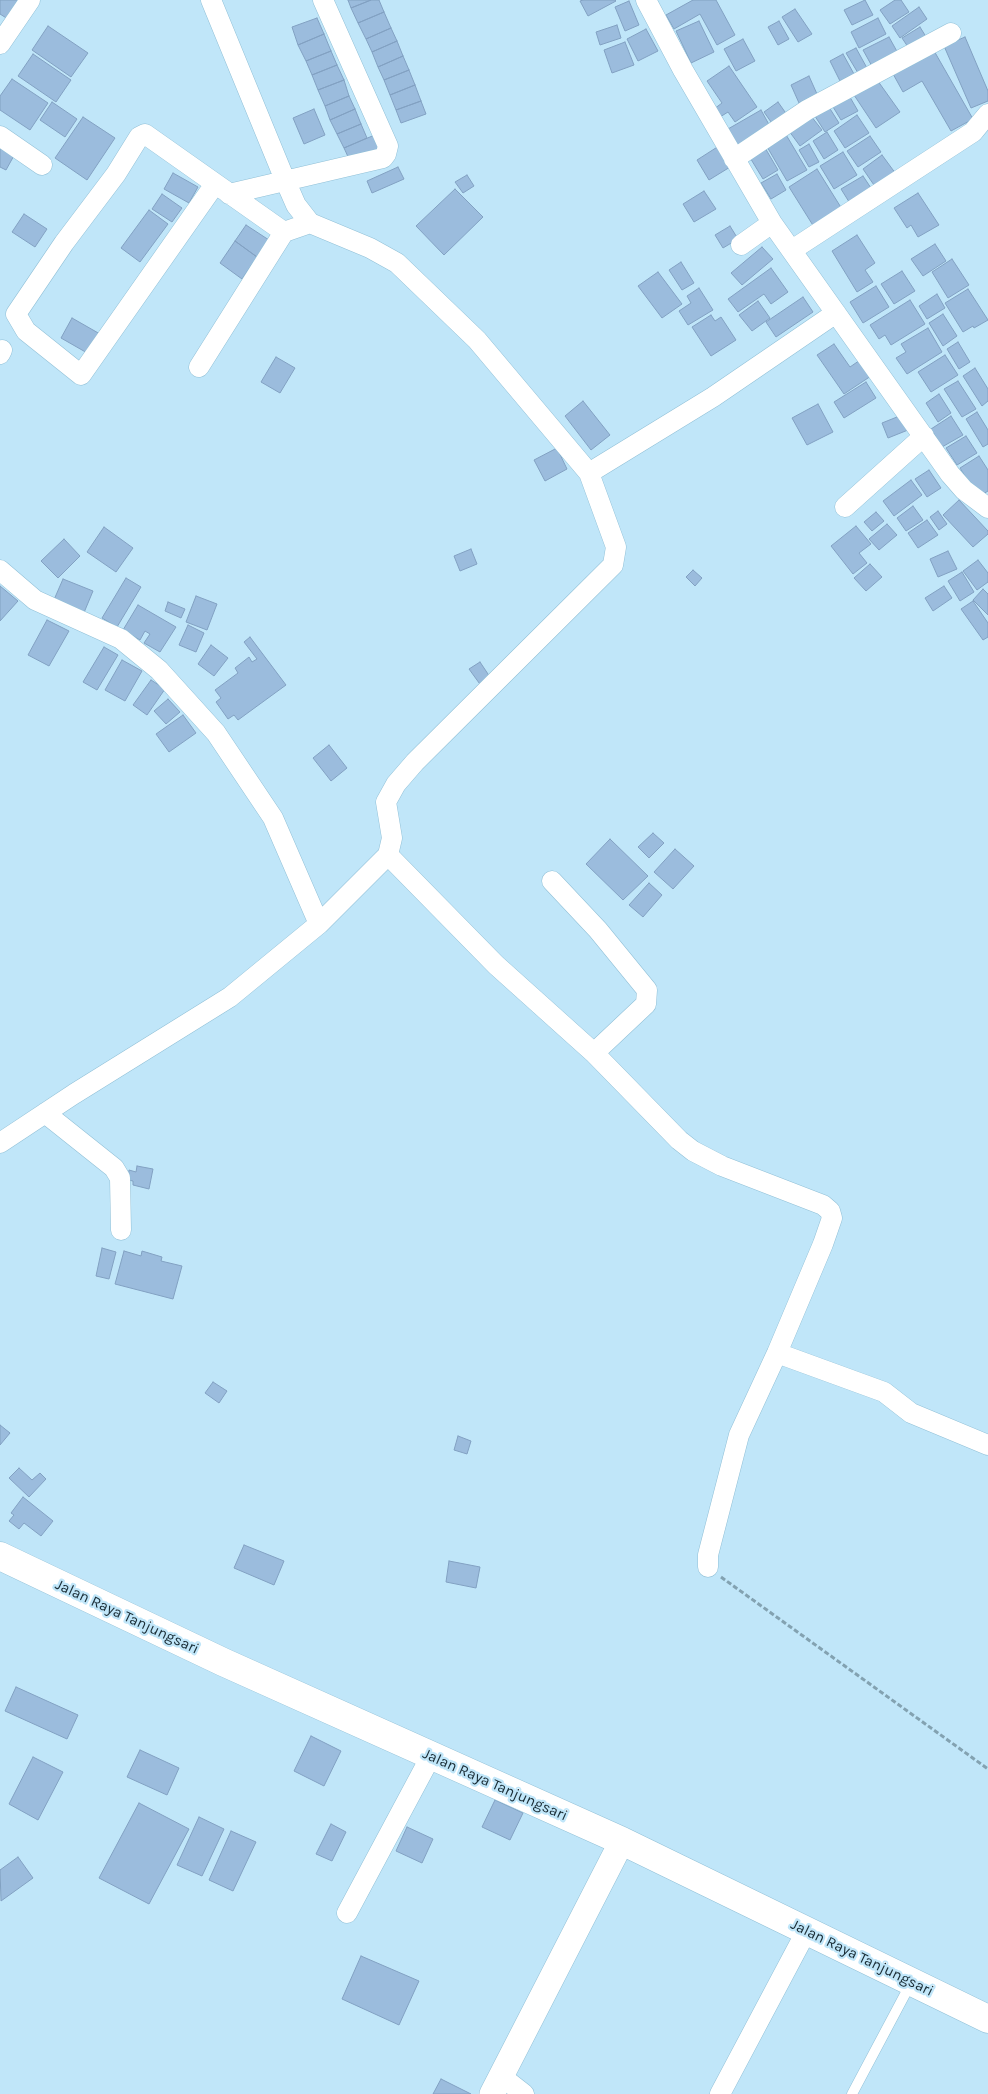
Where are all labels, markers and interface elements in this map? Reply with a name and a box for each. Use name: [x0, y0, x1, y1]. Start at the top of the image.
street label: Jalan Raya Tanjungsari: [52, 1576, 202, 1658]
street label: Jalan Raya Tanjungsari: [420, 1745, 570, 1825]
street label: Jalan Raya Tanjungsari: [788, 1916, 936, 2000]

